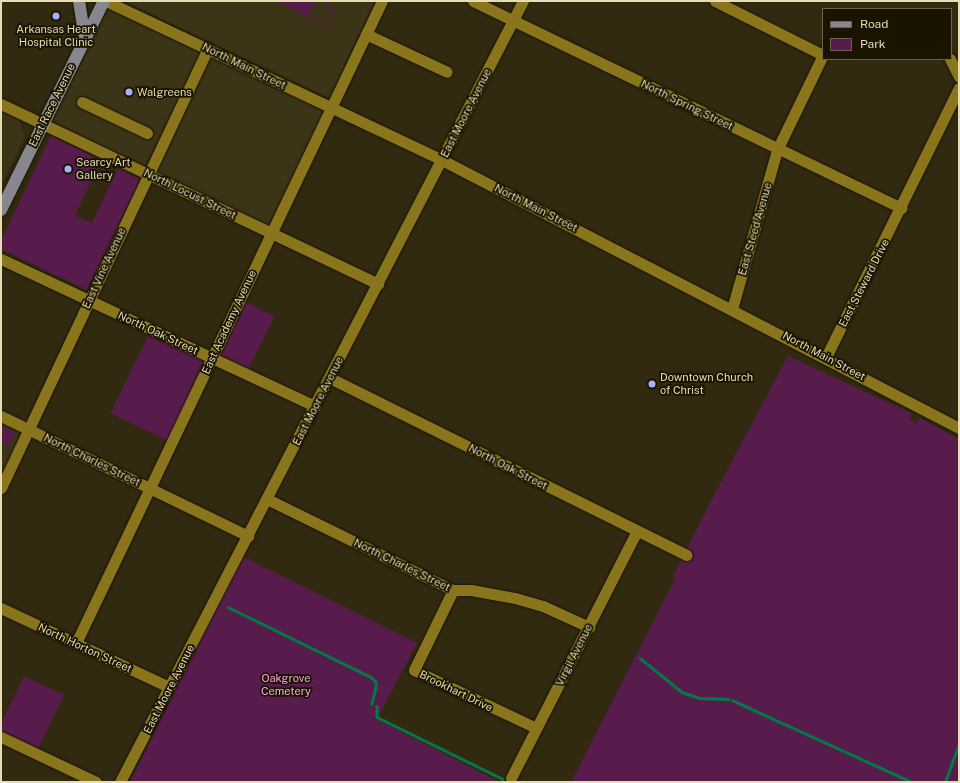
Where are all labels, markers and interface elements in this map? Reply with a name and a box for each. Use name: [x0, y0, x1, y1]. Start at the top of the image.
legend: [822, 8, 952, 60]
marker: Arkansas Heart Hospital Clinic: [50, 10, 62, 22]
text: Road: [860, 17, 888, 31]
place label: Arkansas Heart Hospital Clinic: [16, 23, 96, 49]
text: Park: [860, 37, 886, 51]
street label: North Main Street: [200, 40, 288, 92]
street label: East Race Avenue: [26, 61, 78, 149]
street label: East Moore Avenue: [438, 66, 494, 160]
street label: North Spring Street: [639, 77, 735, 133]
place label: Walgreens: [137, 85, 192, 99]
marker: Walgreens: [124, 87, 134, 97]
place label: Searcy Art Gallery: [76, 156, 131, 182]
marker: Searcy Art Gallery: [63, 164, 73, 174]
street label: North Locust Street: [142, 166, 238, 222]
street label: North Main Street: [492, 181, 580, 235]
street label: East Steed Avenue: [735, 181, 775, 277]
street label: East Vine Avenue: [79, 225, 129, 311]
street label: East Steward Drive: [836, 237, 892, 329]
street label: East Academy Avenue: [199, 268, 259, 376]
street label: North Oak Street: [116, 309, 200, 357]
street label: North Main Street: [780, 329, 868, 383]
street label: East Moore Avenue: [290, 354, 346, 448]
place label: Downtown Church of Christ: [660, 371, 753, 397]
marker: Downtown Church of Christ: [647, 379, 657, 389]
street label: North Charles Street: [42, 431, 142, 489]
street label: North Oak Street: [466, 441, 550, 493]
street label: North Charles Street: [352, 536, 452, 594]
street label: North Horton Street: [36, 620, 134, 676]
street label: Virgil Avenue: [553, 622, 595, 688]
street label: East Moore Avenue: [141, 642, 197, 736]
street label: Brookhart Drive: [417, 668, 495, 714]
park label: Oakgrove Cemetery: [261, 672, 311, 698]

